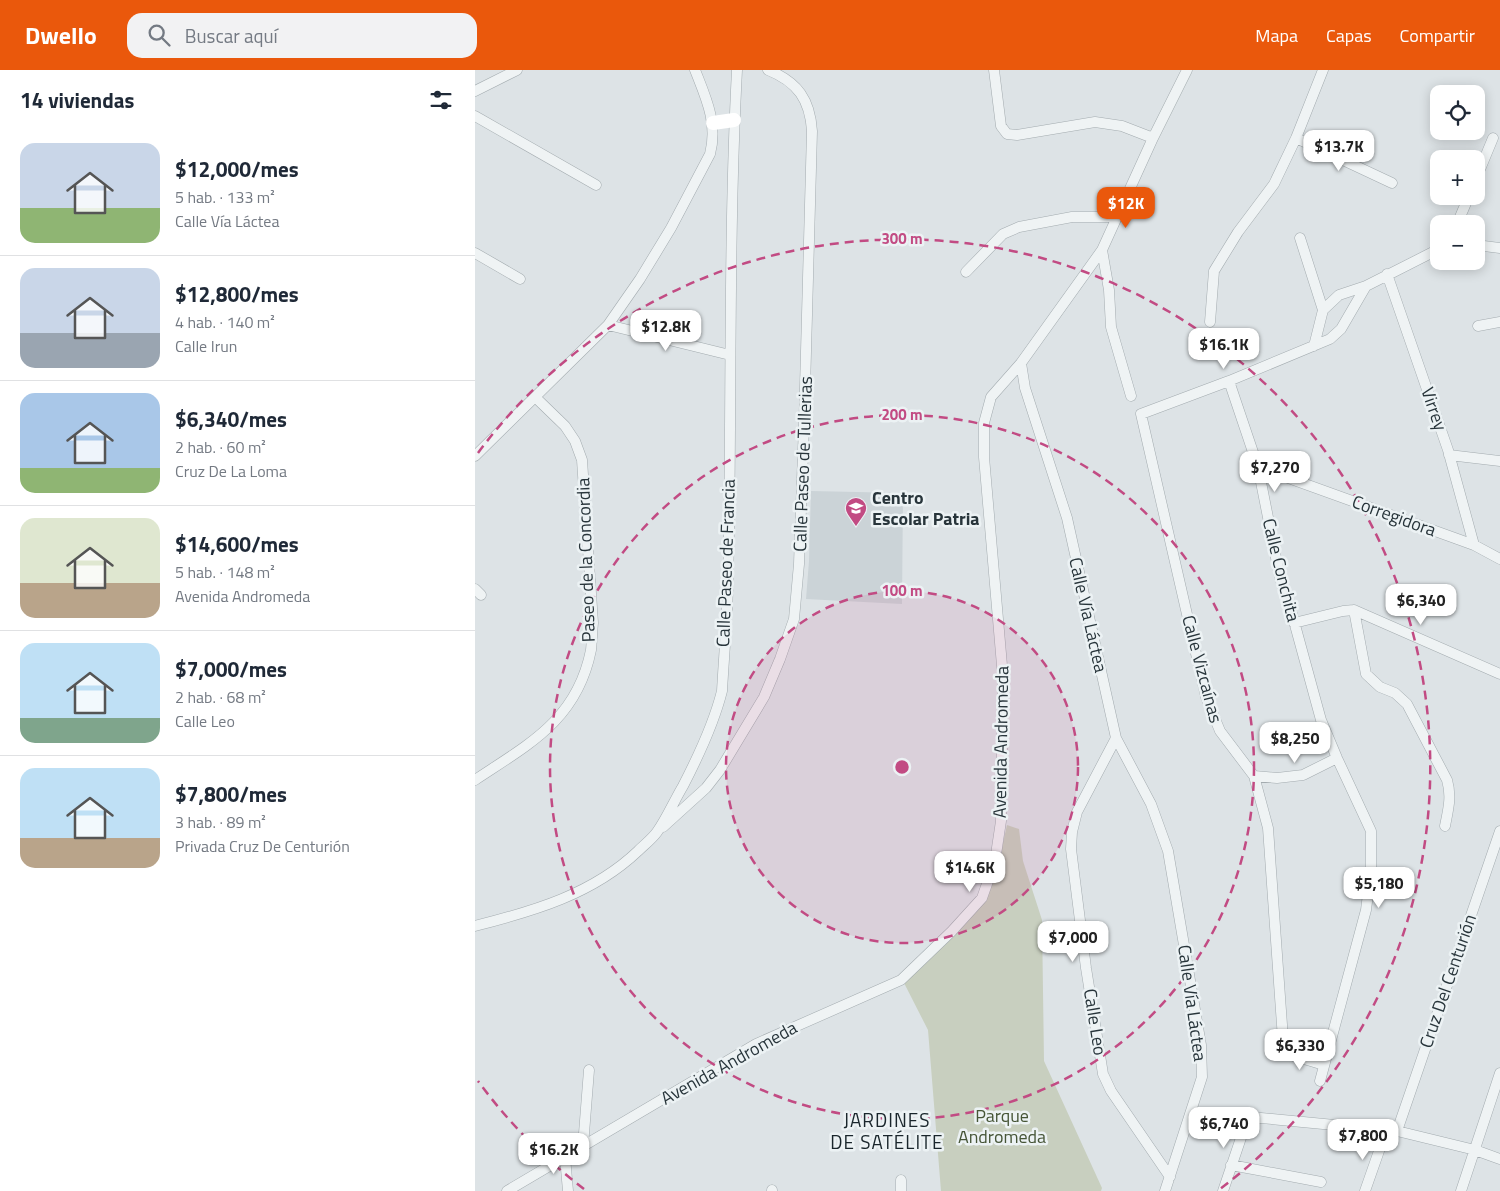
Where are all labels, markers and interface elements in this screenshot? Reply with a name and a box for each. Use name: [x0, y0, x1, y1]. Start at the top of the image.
search box: [127, 13, 477, 58]
text: Dwello: [25, 17, 97, 53]
icon: search: [145, 21, 173, 49]
text: Buscar aquí: [185, 21, 278, 50]
text: Mapa: [1255, 22, 1298, 49]
text: Capas: [1326, 22, 1372, 49]
text: Compartir: [1400, 22, 1475, 49]
text: 14 viviendas: [20, 84, 134, 116]
map controls: [1430, 85, 1485, 270]
button: locate: [1430, 85, 1485, 140]
icon: filters: [427, 86, 455, 114]
pin: $13.7K: [1298, 129, 1380, 172]
text: $13.7K: [1314, 134, 1364, 158]
button: +: [1430, 150, 1485, 205]
text: $12,000/mes: [175, 153, 299, 185]
icon: home: [60, 163, 120, 223]
text: 5 hab. · 133 m²: [175, 185, 275, 209]
pin: $12K: [1096, 186, 1156, 229]
text: $12K: [1108, 191, 1144, 215]
text: Calle Vía Láctea: [175, 209, 279, 233]
button: −: [1430, 215, 1485, 270]
text: 300 m: [881, 227, 923, 250]
text: $12,800/mes: [175, 278, 299, 310]
icon: home: [60, 288, 120, 348]
text: 4 hab. · 140 m²: [175, 310, 275, 334]
pin: $12.8K: [625, 310, 707, 352]
text: $12.8K: [641, 314, 691, 338]
pin: $16.1K: [1183, 328, 1265, 370]
text: $16.1K: [1199, 332, 1249, 356]
text: Calle Irun: [175, 334, 237, 358]
street label: Calle Paseo de Tullerias: [786, 376, 819, 552]
street label: Virrey: [1414, 383, 1455, 434]
text: $6,340/mes: [175, 403, 287, 435]
text: 200 m: [881, 403, 923, 426]
icon: home: [60, 413, 120, 473]
text: 2 hab. · 60 m²: [175, 435, 266, 459]
pin: $7,270: [1234, 450, 1316, 493]
text: $7,270: [1250, 455, 1300, 479]
text: Cruz De La Loma: [175, 459, 287, 483]
street label: Paseo de la Concordia: [569, 477, 602, 643]
street label: Calle Paseo de Francia: [709, 479, 742, 647]
place label: Centro Escolar Patria: [872, 484, 980, 532]
street label: Corregidora: [1348, 488, 1440, 543]
school or university icon: Centro Escolar Patria: [844, 496, 868, 527]
street label: Calle Conchita: [1256, 515, 1307, 624]
text: $14,600/mes: [175, 528, 299, 560]
icon: home: [60, 538, 120, 598]
street label: Calle Vía Láctea: [1062, 555, 1115, 675]
text: 5 hab. · 148 m²: [175, 560, 275, 584]
text: 100 m: [881, 579, 923, 602]
text: Avenida Andromeda: [175, 584, 310, 608]
pin: $6,340: [1380, 584, 1462, 626]
text: $6,340: [1396, 588, 1446, 612]
street label: Calle Vizcaínas: [1175, 612, 1230, 726]
text: $7,000/mes: [175, 653, 287, 685]
icon: home: [60, 663, 120, 723]
street label: Avenida Andromeda: [986, 666, 1015, 818]
text: 2 hab. · 68 m²: [175, 685, 266, 709]
text: Calle Leo: [175, 709, 235, 733]
pin: $8,250: [1254, 722, 1336, 764]
text: $8,250: [1270, 726, 1320, 750]
centre of rings: [893, 758, 911, 776]
text: $7,800/mes: [175, 778, 287, 810]
icon: home: [60, 788, 120, 848]
text: 3 hab. · 89 m²: [175, 810, 266, 834]
text: Privada Cruz De Centurión: [175, 834, 350, 858]
pin: $14.6K: [929, 850, 1011, 893]
text: $14.6K: [945, 855, 995, 879]
pin: $5,180: [1338, 866, 1420, 909]
text: $5,180: [1354, 871, 1404, 895]
street label: Cruz Del Centurión: [1412, 910, 1483, 1051]
pin: $7,000: [1032, 920, 1114, 963]
text: $7,000: [1048, 925, 1098, 949]
street label: Calle Vía Láctea: [1171, 943, 1214, 1063]
street label: Calle Leo: [1077, 987, 1114, 1057]
street label: Avenida Andromeda: [656, 1014, 802, 1111]
pin: $6,330: [1259, 1028, 1341, 1071]
text: $6,330: [1275, 1033, 1325, 1057]
park label: Parque Andromeda: [958, 1102, 1046, 1150]
district label: JARDINES DE SATÉLITE: [830, 1105, 944, 1156]
pin: $6,740: [1183, 1106, 1265, 1149]
text: $6,740: [1199, 1111, 1249, 1135]
pin: $7,800: [1322, 1118, 1404, 1161]
text: $7,800: [1338, 1123, 1388, 1147]
pin: $16.2K: [513, 1132, 595, 1175]
text: $16.2K: [529, 1137, 579, 1161]

